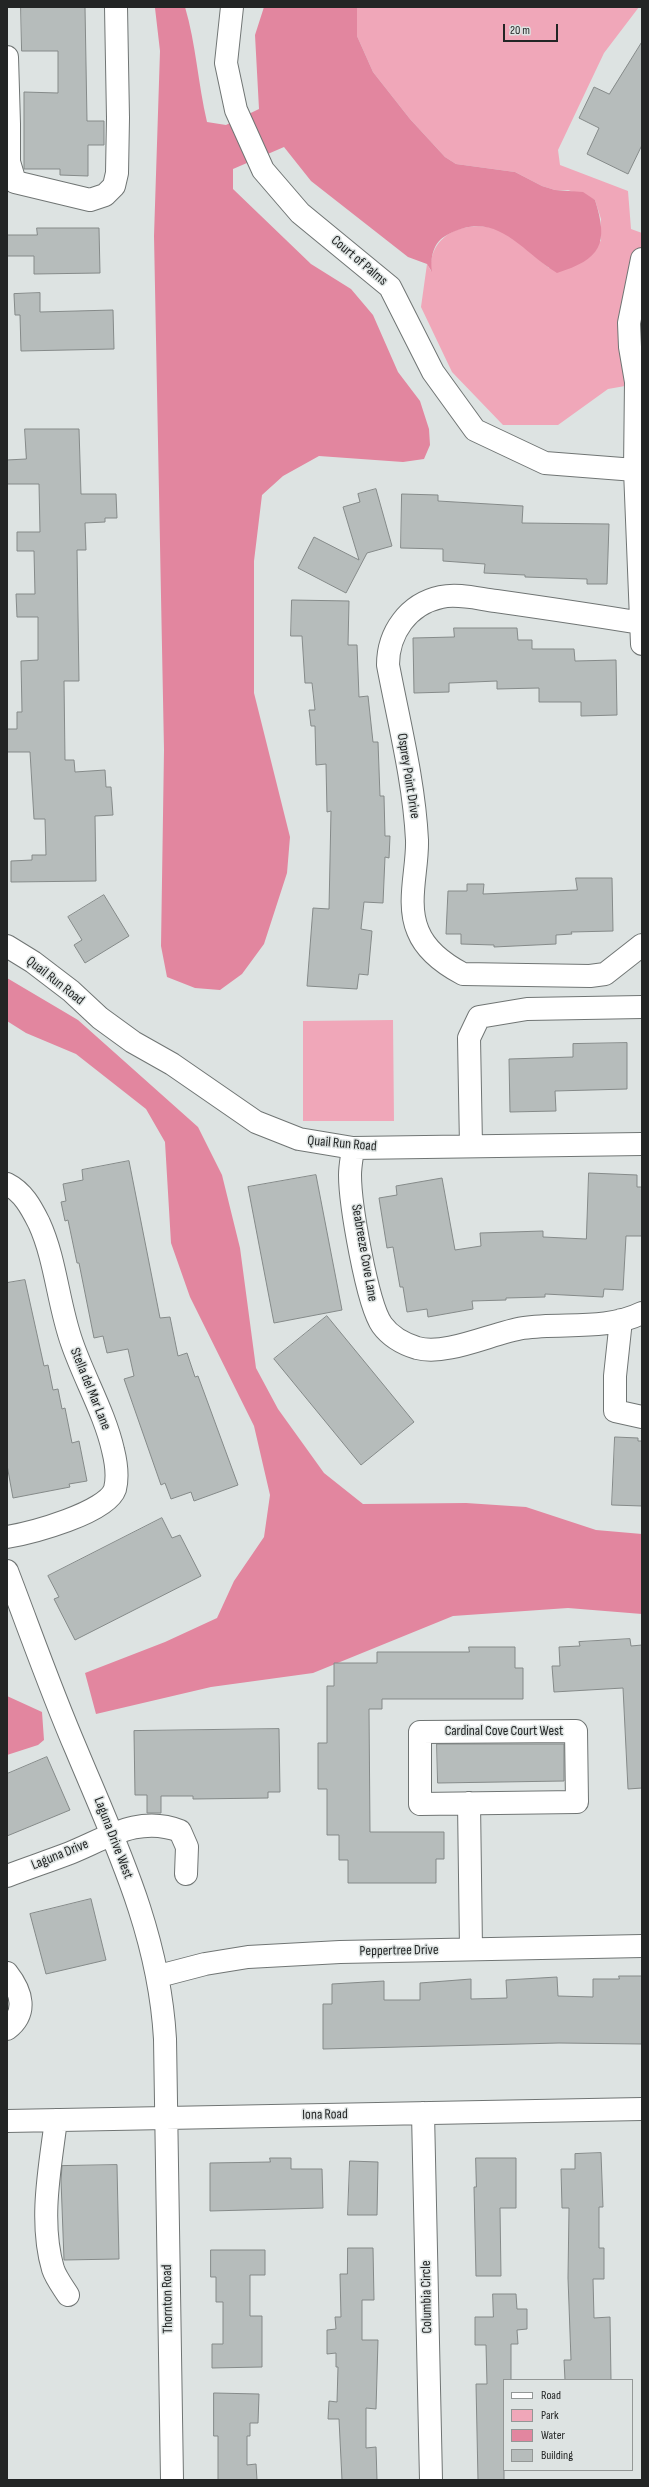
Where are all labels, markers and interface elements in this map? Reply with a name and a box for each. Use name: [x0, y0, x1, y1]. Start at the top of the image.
scale bar: [505, 16, 560, 42]
text: 20 m: [510, 23, 530, 38]
street label: Court of Palms: [327, 232, 391, 290]
street label: Osprey Point Drive: [393, 732, 423, 820]
street label: Quail Run Road: [22, 953, 88, 1009]
street label: Quail Run Road: [307, 1133, 377, 1155]
street label: Seabreeze Cove Lane: [347, 1203, 381, 1303]
street label: Stella del Mar Lane: [66, 1346, 114, 1432]
street label: Cardinal Cove Court West: [445, 1723, 563, 1739]
street label: Laguna Drive West: [90, 1795, 136, 1881]
street label: Laguna Drive: [29, 1836, 91, 1874]
street label: Peppertree Drive: [359, 1942, 439, 1960]
street label: Iona Road: [302, 2106, 348, 2124]
street label: Columbia Circle: [418, 2260, 436, 2334]
street label: Thornton Road: [159, 2264, 177, 2334]
legend: [503, 2379, 633, 2471]
text: Road: [541, 2388, 561, 2403]
text: Park: [541, 2408, 559, 2423]
text: Water: [541, 2428, 565, 2443]
text: Building: [541, 2448, 573, 2463]

